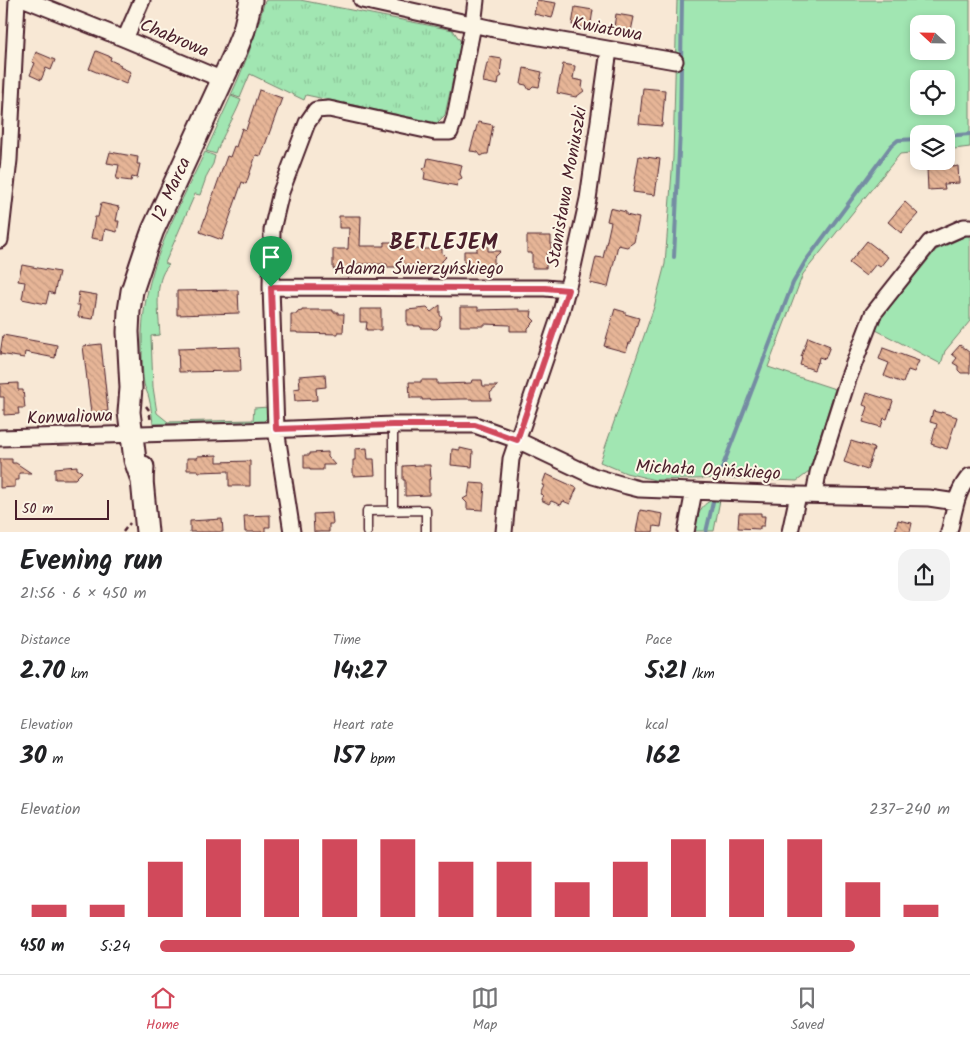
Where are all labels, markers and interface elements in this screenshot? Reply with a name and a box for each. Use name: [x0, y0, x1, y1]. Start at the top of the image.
street label: Kwiatowa: [569, 10, 645, 50]
street label: Chabrowa: [135, 11, 213, 67]
north arrow: [910, 15, 955, 60]
map controls: [910, 15, 955, 170]
button: locate: [910, 70, 955, 115]
street label: Stanisława Moniuszki: [540, 104, 597, 270]
button: layers: [910, 125, 955, 170]
street label: 12 Marca: [144, 152, 199, 227]
district label: BETLEJEM: [389, 226, 499, 261]
pin: [250, 236, 292, 287]
icon: arrive: [257, 243, 285, 271]
street label: Adama Świerzyńskiego: [334, 255, 504, 284]
street label: Konwaliowa: [26, 402, 114, 434]
street label: Michała Ogińskiego: [635, 453, 781, 489]
scale bar: [15, 497, 109, 520]
text: 50 m: [22, 498, 53, 520]
text: Evening run: [20, 539, 163, 584]
button: share: [898, 549, 950, 601]
text: 21:56 · 6 × 450 m: [20, 581, 146, 606]
text: Distance: [20, 629, 70, 651]
text: Time: [333, 629, 361, 651]
text: Pace: [645, 629, 672, 651]
text: 2.70: [20, 651, 65, 691]
text: 14:27: [333, 651, 386, 691]
text: 5:21: [645, 651, 686, 691]
text: km: [65, 663, 88, 685]
text: /km: [686, 663, 715, 685]
text: Elevation: [20, 714, 73, 736]
text: Heart rate: [333, 714, 394, 736]
text: kcal: [645, 714, 668, 736]
text: 30: [20, 736, 47, 776]
text: 157: [333, 736, 365, 776]
text: 162: [645, 736, 681, 776]
text: m: [47, 748, 63, 770]
text: bpm: [365, 748, 395, 770]
text: Elevation: [20, 797, 81, 822]
text: 237–240 m: [869, 797, 950, 822]
text: 450 m: [20, 934, 64, 959]
text: 5:24: [100, 934, 131, 959]
tab: Home: [146, 984, 179, 1036]
tab: Map: [471, 984, 499, 1036]
tab: Saved: [791, 984, 824, 1036]

